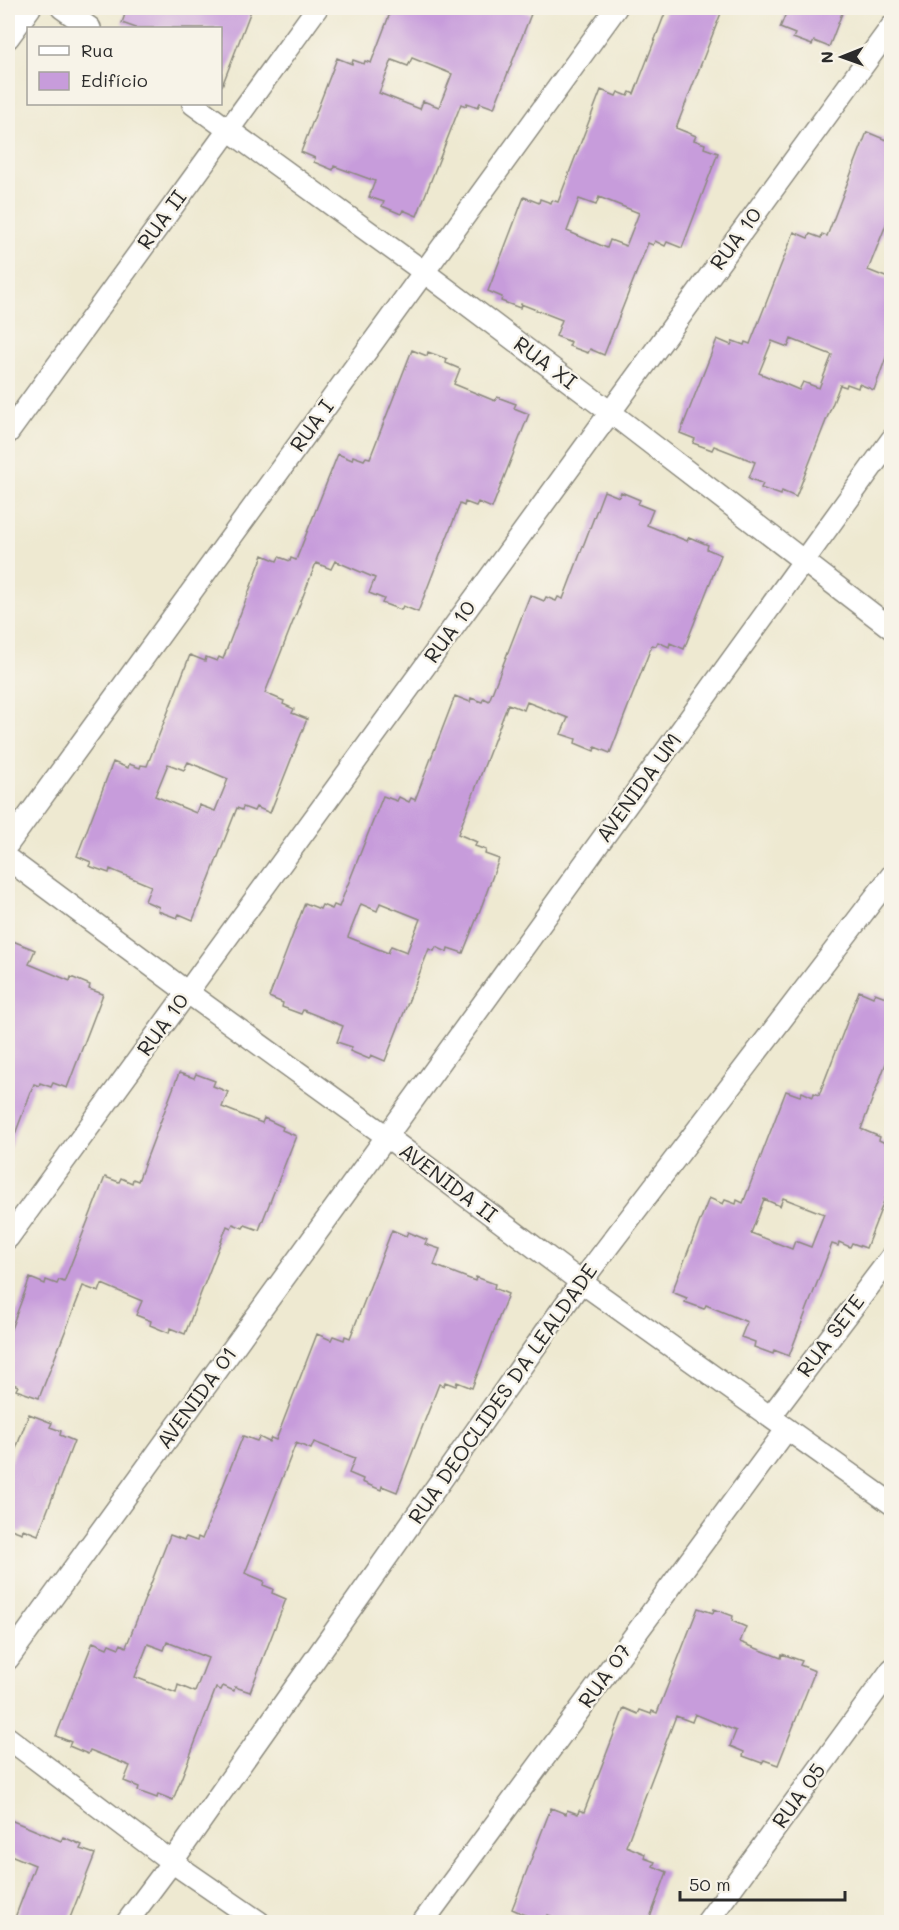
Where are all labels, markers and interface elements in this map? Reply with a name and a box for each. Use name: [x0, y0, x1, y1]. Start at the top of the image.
legend: [27, 27, 222, 105]
north arrow: [812, 27, 872, 87]
text: Rua: [81, 38, 114, 62]
text: N: [816, 51, 837, 64]
text: Edifício: [81, 68, 148, 92]
street label: RUA II: [130, 184, 191, 254]
street label: RUA 10: [703, 201, 767, 275]
street label: RUA XI: [509, 329, 583, 394]
street label: RUA I: [283, 394, 339, 456]
street label: RUA 10: [417, 594, 481, 668]
street label: AVENIDA UM: [589, 727, 686, 847]
street label: RUA 10: [130, 987, 194, 1061]
street label: AVENIDA II: [395, 1136, 503, 1227]
street label: RUA DEOCLIDES DA LEALDADE: [401, 1258, 602, 1529]
street label: RUA SETE: [790, 1289, 870, 1382]
street label: AVENIDA 01: [150, 1341, 242, 1453]
street label: RUA 07: [571, 1638, 636, 1713]
street label: RUA 05: [765, 1757, 830, 1833]
scale bar: [680, 1864, 845, 1902]
text: 50 m: [689, 1872, 731, 1896]

